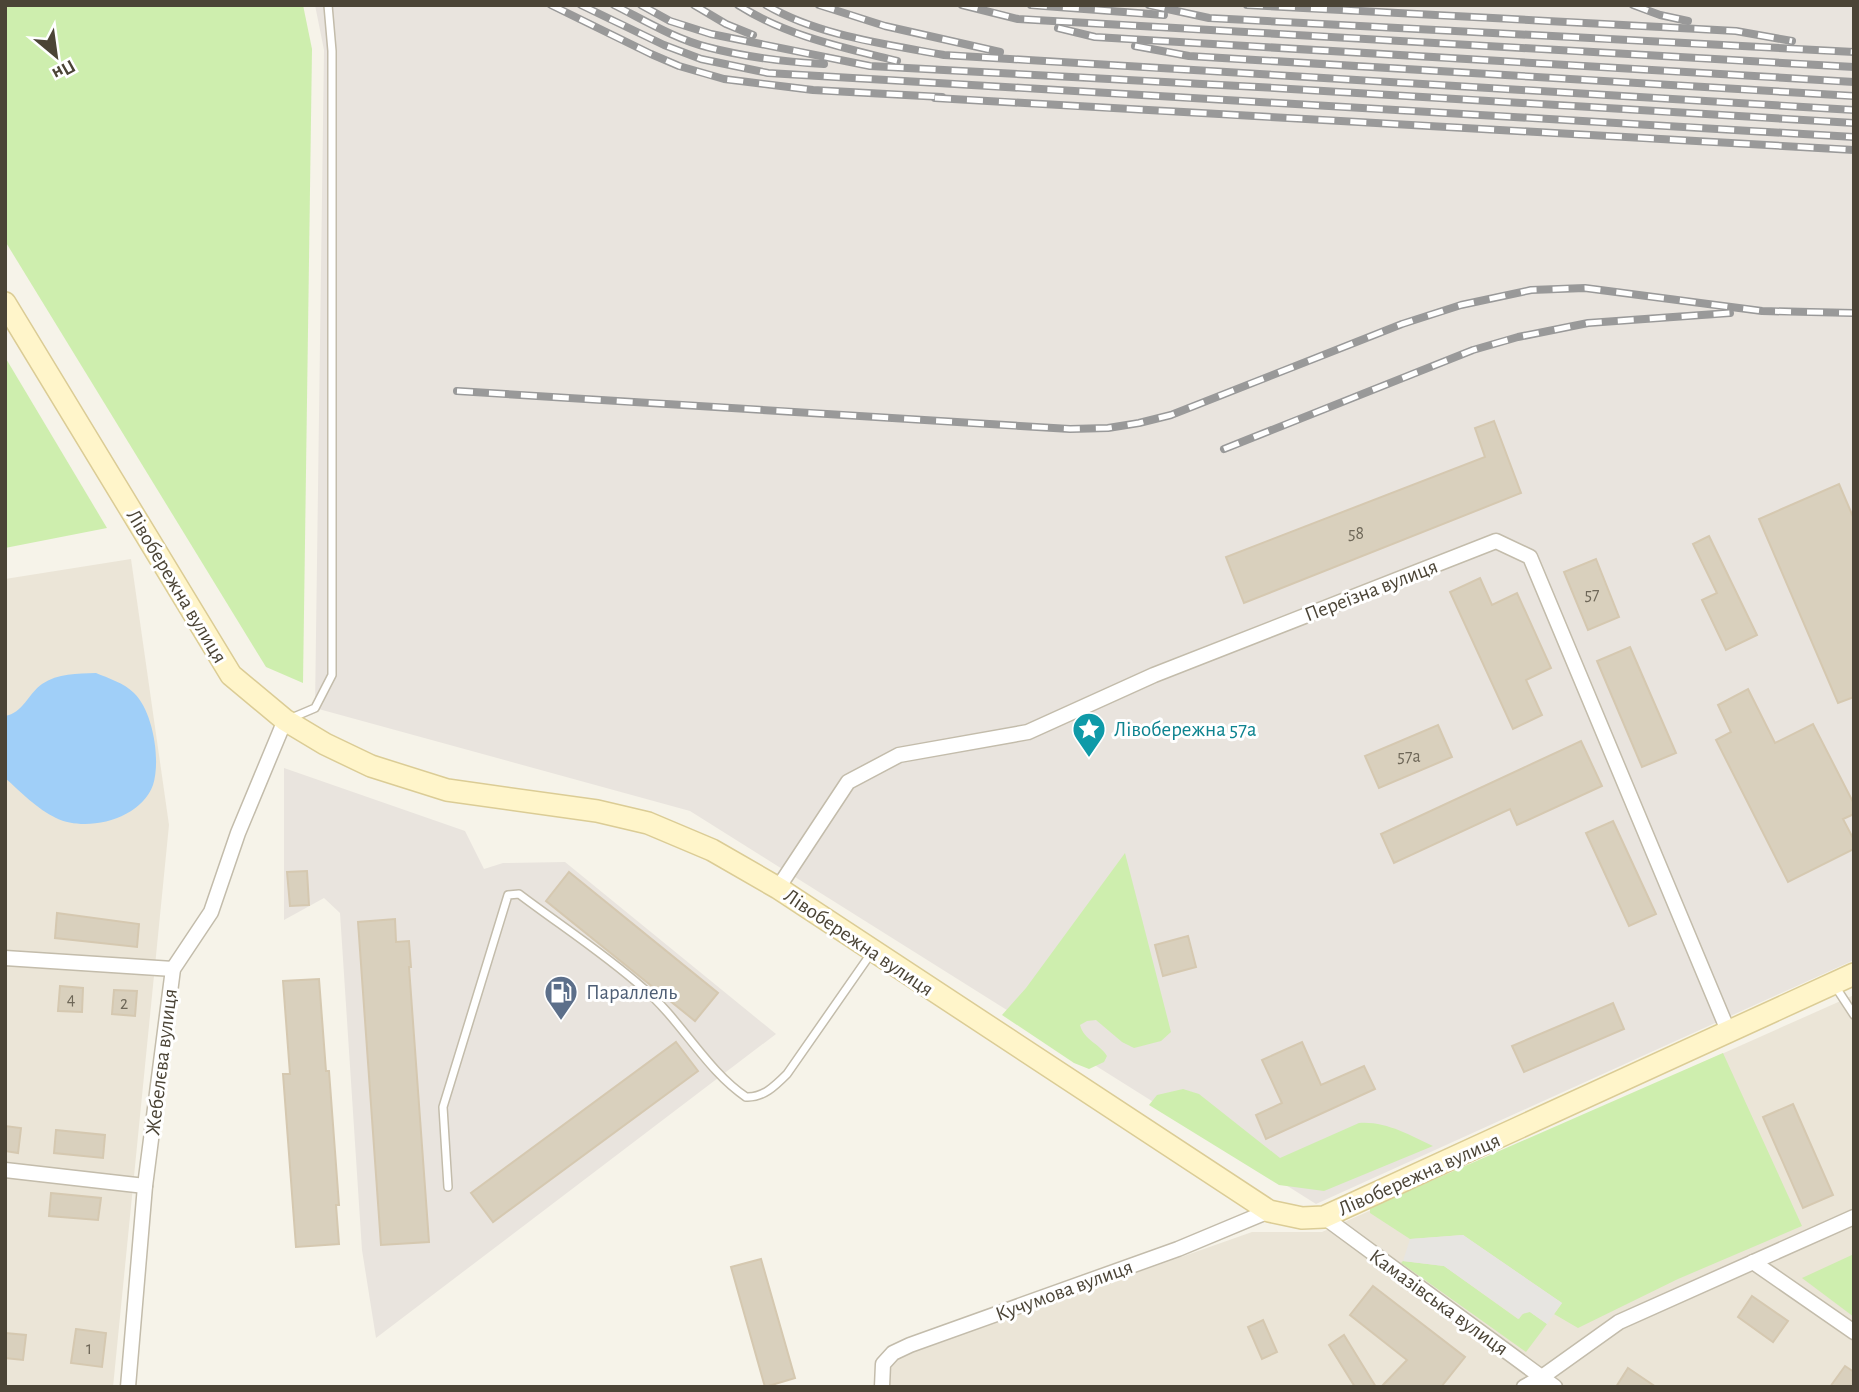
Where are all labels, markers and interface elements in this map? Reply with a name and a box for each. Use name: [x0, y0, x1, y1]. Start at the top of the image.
north arrow: [21, 21, 91, 91]
text: Пн: [49, 56, 78, 83]
street label: Лівобережна вулиця: [122, 506, 231, 667]
house number: 58: [1348, 525, 1364, 543]
street label: Переїзна вулиця: [1302, 555, 1441, 625]
house number: 57: [1584, 586, 1600, 604]
place icon: Лівобережна 57а: [1070, 710, 1108, 759]
place label: Лівобережна 57а: [1114, 719, 1257, 740]
house number: 57а: [1397, 748, 1421, 766]
street label: Лівобережна вулиця: [780, 885, 937, 1000]
fuel station icon: Параллель: [542, 973, 580, 1022]
place label: Параллель: [586, 982, 677, 1003]
street label: Жебелєва вулиця: [142, 987, 181, 1137]
house number: 4: [67, 991, 76, 1009]
house number: 2: [120, 995, 128, 1013]
street label: Лівобережна вулиця: [1335, 1129, 1503, 1220]
street label: Камазівська вулиця: [1366, 1245, 1512, 1360]
street label: Кучумова вулиця: [993, 1256, 1136, 1325]
house number: 1: [86, 1340, 92, 1358]

